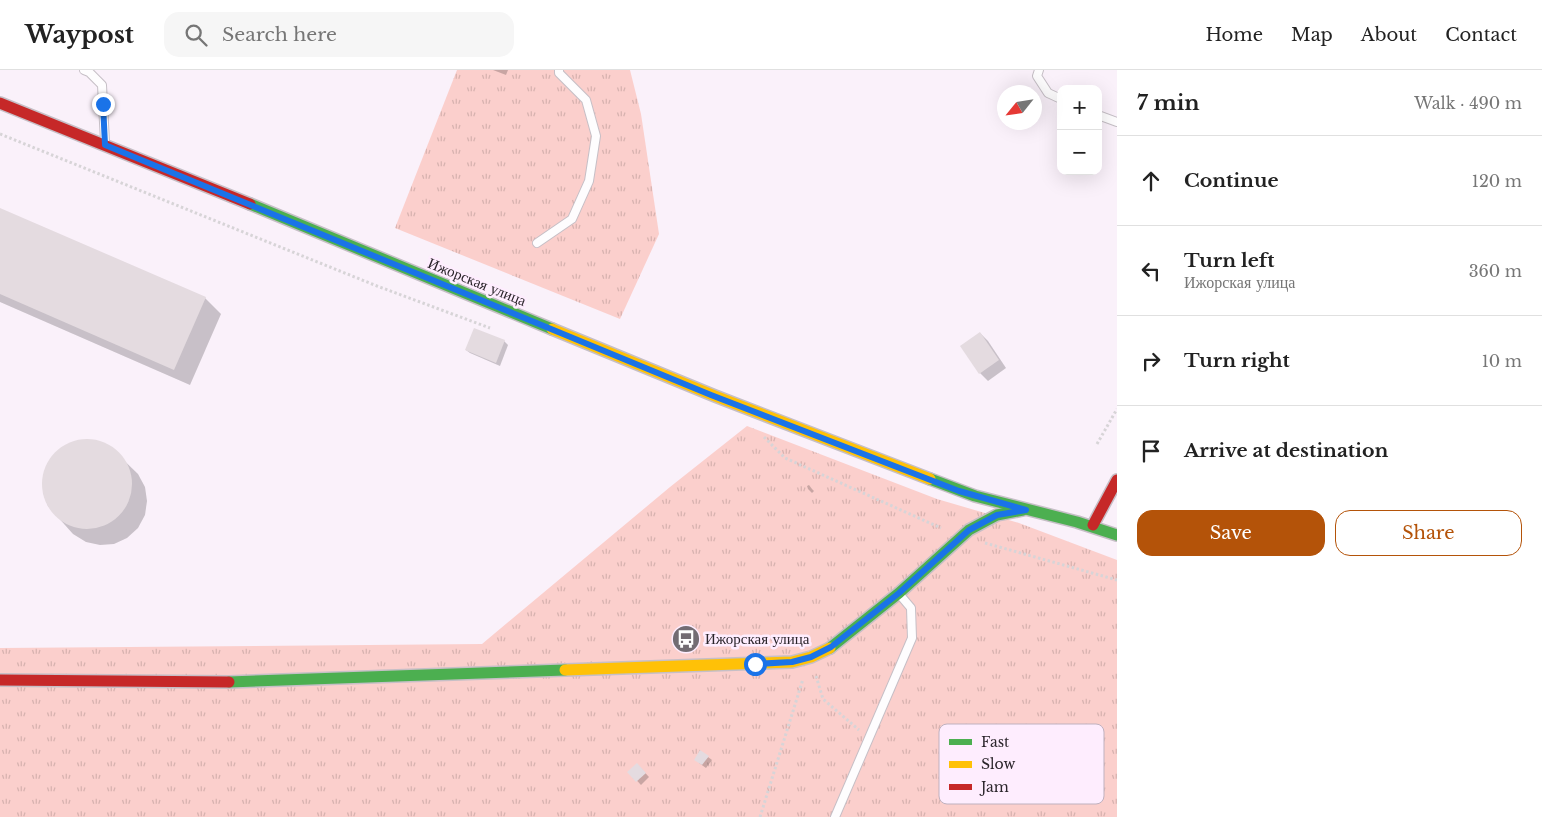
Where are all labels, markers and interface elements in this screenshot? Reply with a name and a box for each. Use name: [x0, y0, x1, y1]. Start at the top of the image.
search box: [164, 12, 514, 57]
text: Waypost: [25, 20, 134, 49]
icon: search: [182, 21, 210, 49]
text: Search here: [222, 23, 337, 46]
text: Home: [1205, 24, 1263, 46]
text: Map: [1291, 24, 1333, 46]
text: About: [1361, 24, 1417, 46]
text: Contact: [1445, 24, 1517, 46]
north arrow: [997, 85, 1042, 130]
map controls: [1057, 85, 1102, 175]
button: +: [1057, 85, 1102, 130]
text: 7 min: [1137, 90, 1200, 116]
route end: [92, 93, 115, 116]
text: Walk · 490 m: [1414, 93, 1522, 113]
button: −: [1057, 130, 1102, 175]
icon: ahead: [1137, 167, 1165, 195]
text: Continue: [1184, 169, 1279, 192]
text: 120 m: [1472, 171, 1522, 191]
text: Turn left: [1184, 249, 1275, 272]
street label: Ижорская улица: [425, 253, 529, 310]
icon: left: [1137, 257, 1165, 285]
text: 360 m: [1469, 261, 1522, 281]
text: Ижорская улица: [1184, 272, 1295, 292]
icon: right: [1137, 347, 1165, 375]
text: Turn right: [1184, 349, 1290, 372]
text: 10 m: [1482, 351, 1522, 371]
icon: arrive: [1137, 437, 1165, 465]
text: Arrive at destination: [1184, 439, 1388, 462]
button: Save: [1137, 510, 1325, 556]
button: Share: [1335, 510, 1522, 556]
bus stop icon: Ижорская улица: [671, 624, 701, 654]
place label: Ижорская улица: [705, 629, 810, 648]
route start: [744, 653, 767, 676]
legend: [939, 724, 1104, 804]
text: Fast: [981, 733, 1010, 751]
text: Slow: [981, 755, 1015, 773]
text: Jam: [979, 778, 1009, 796]

